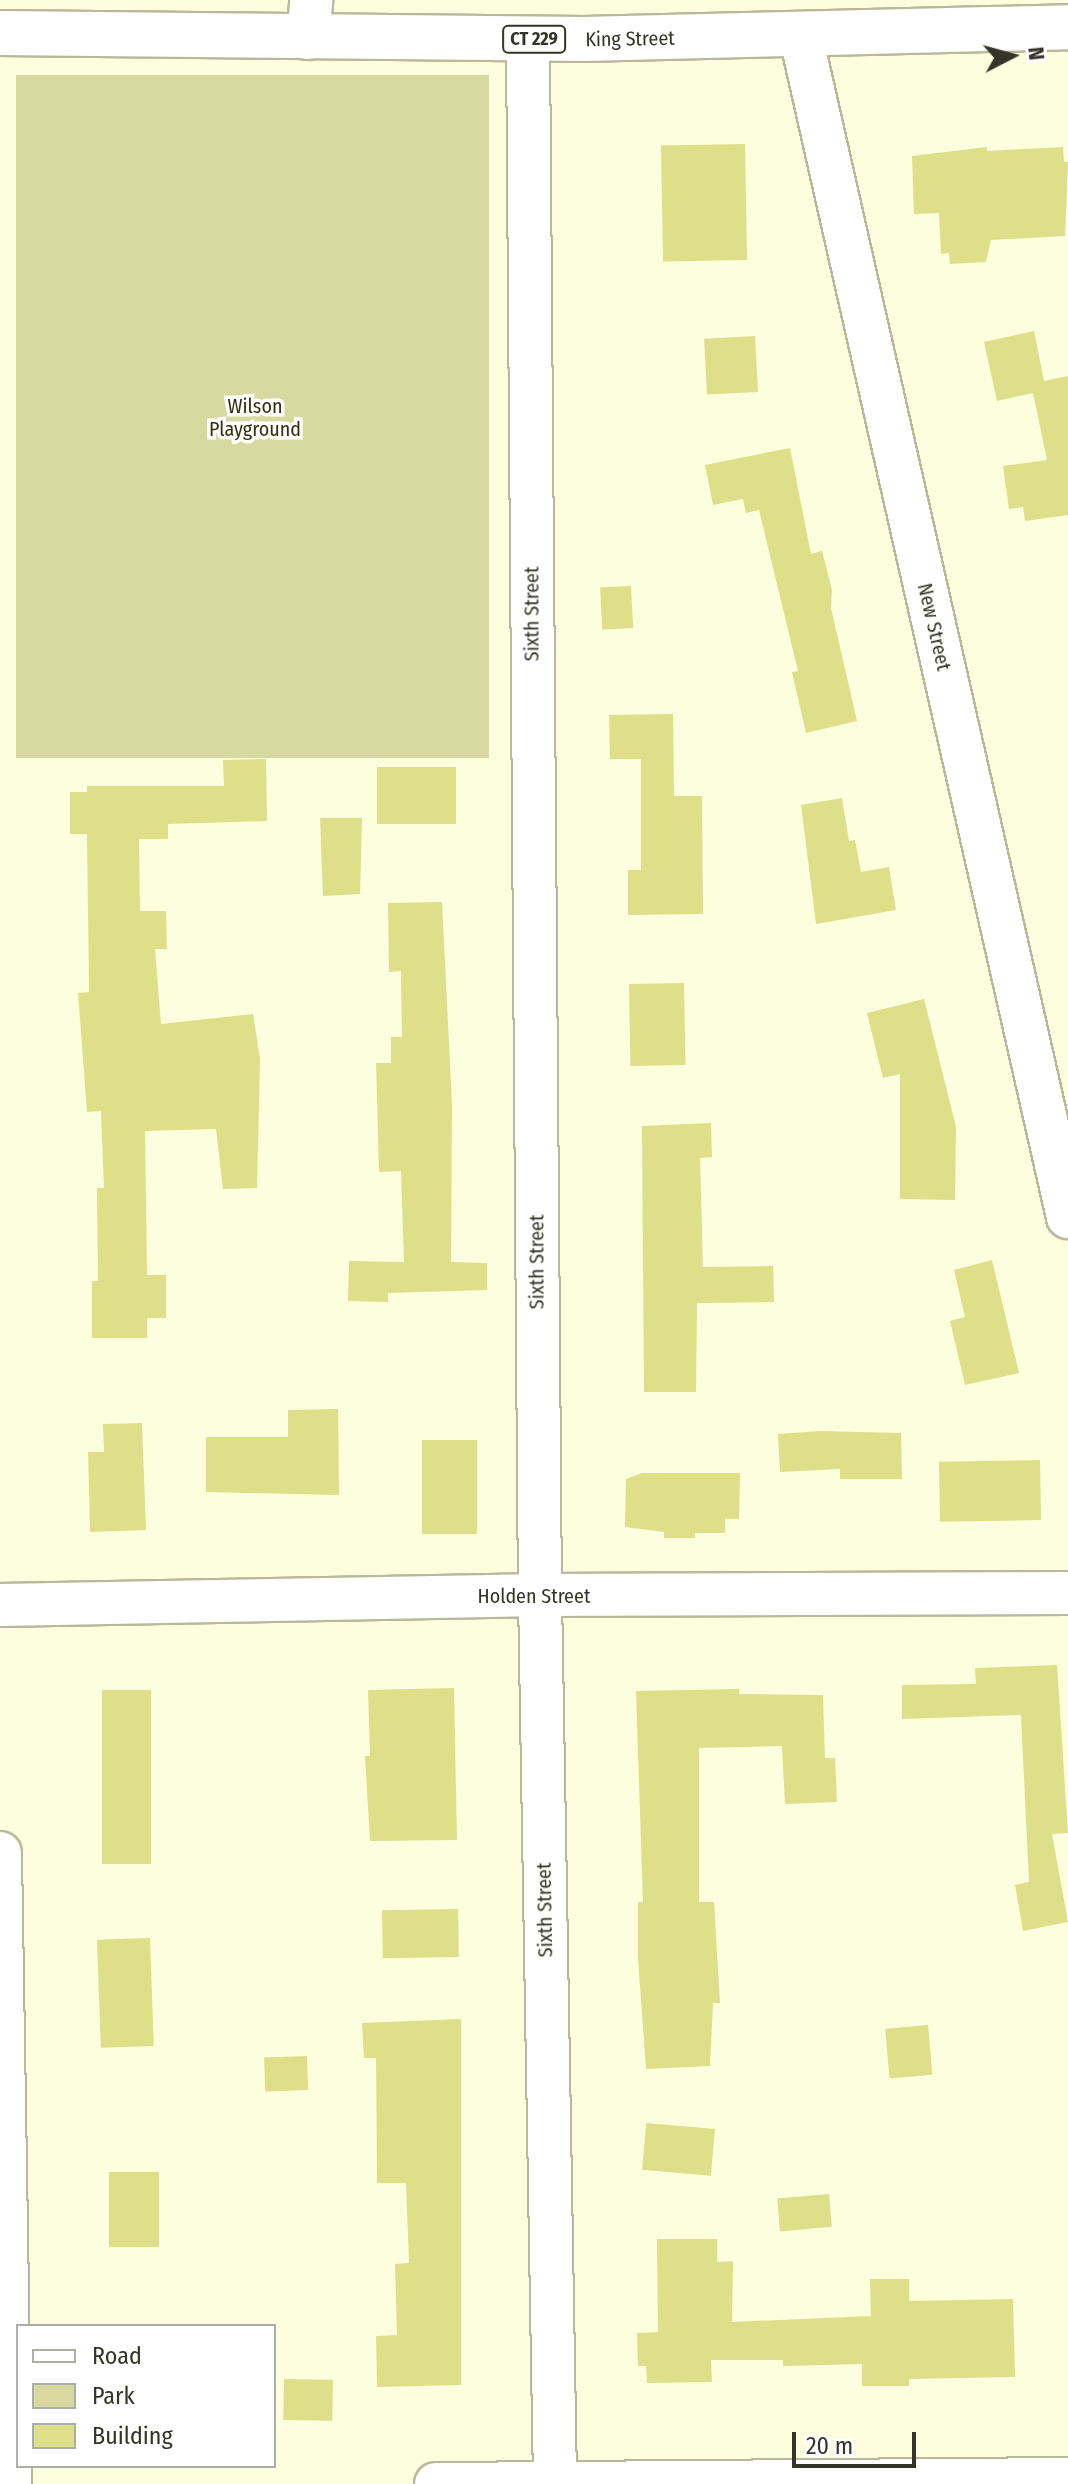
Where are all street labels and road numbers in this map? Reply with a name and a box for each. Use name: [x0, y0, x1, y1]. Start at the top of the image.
road number: CT 229: [502, 25, 566, 53]
street label: King Street: [585, 26, 675, 52]
street label: Sixth Street: [520, 567, 544, 661]
street label: New Street: [912, 581, 956, 673]
street label: Sixth Street: [525, 1215, 549, 1309]
street label: Holden Street: [478, 1584, 590, 1608]
street label: Sixth Street: [532, 1862, 558, 1958]

